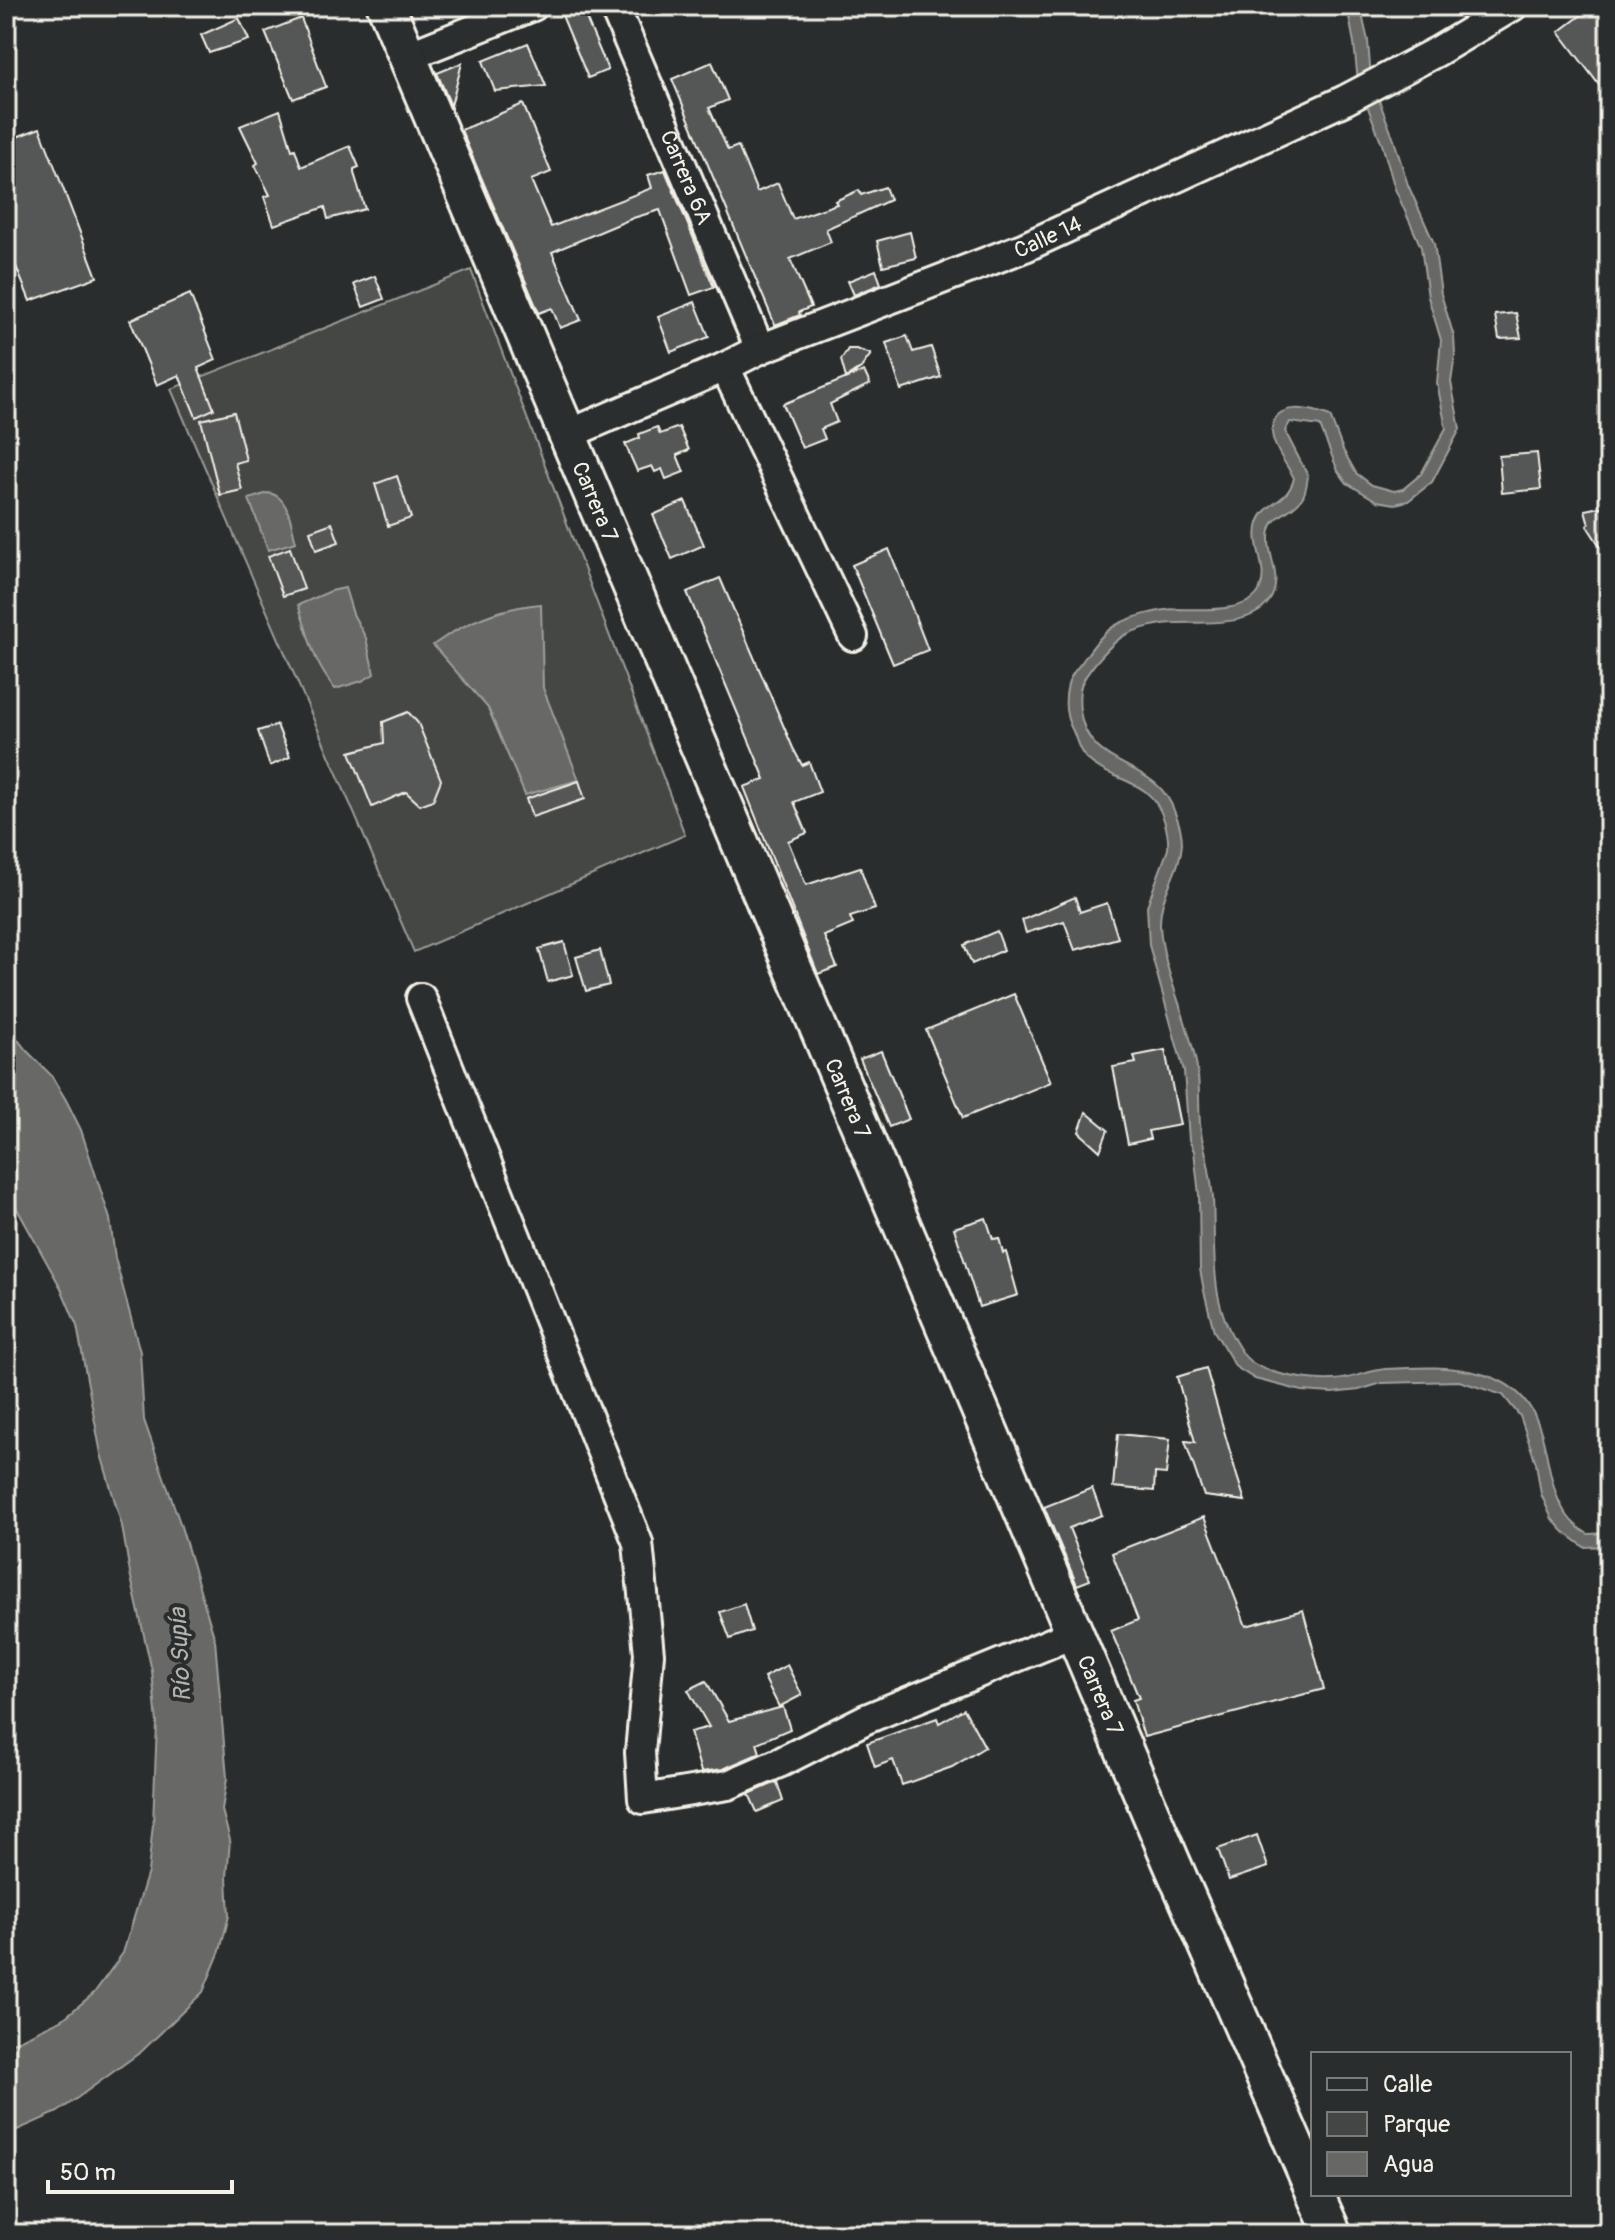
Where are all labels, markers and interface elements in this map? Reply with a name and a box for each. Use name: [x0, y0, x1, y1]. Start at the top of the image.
street label: Carrera 6A: [653, 126, 718, 229]
street label: Calle 14: [1010, 210, 1087, 265]
street label: Carrera 7: [565, 458, 624, 547]
street label: Carrera 7: [818, 1054, 877, 1143]
water label: Río Supía: [163, 1605, 197, 1703]
street label: Carrera 7: [1070, 1651, 1129, 1740]
legend: [1311, 2052, 1571, 2196]
text: Calle: [1383, 2070, 1432, 2099]
text: Parque: [1383, 2110, 1450, 2139]
scale bar: [48, 2144, 232, 2194]
text: Agua: [1383, 2150, 1434, 2179]
text: 50 m: [60, 2158, 116, 2187]

